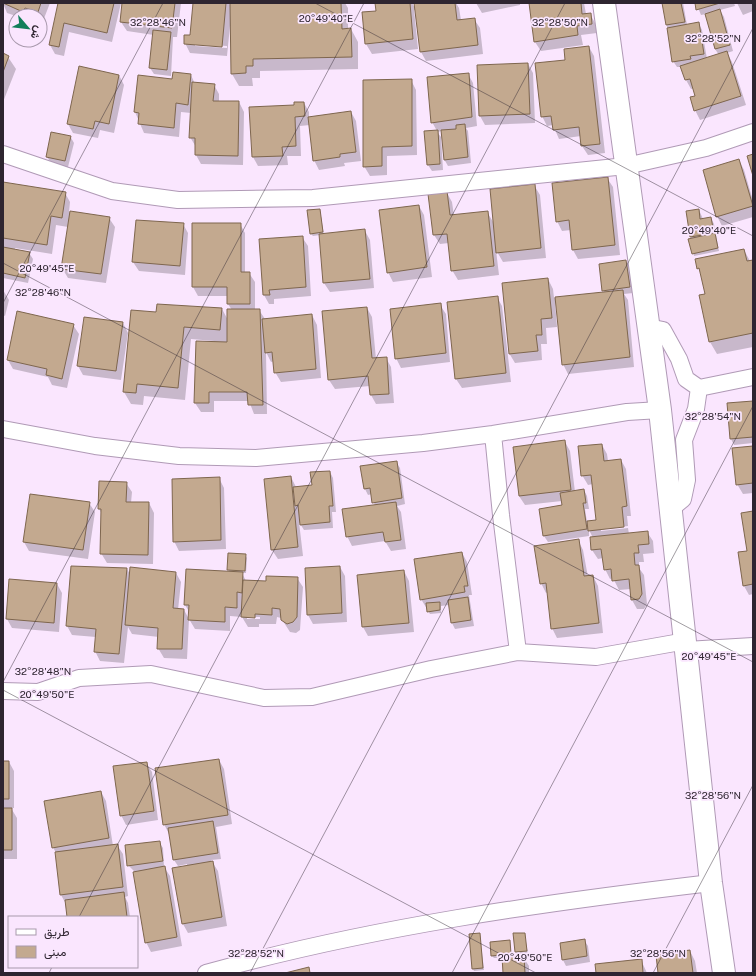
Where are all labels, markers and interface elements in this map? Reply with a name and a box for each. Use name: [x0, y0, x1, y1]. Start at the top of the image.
north arrow: [8, 8, 48, 48]
text: 20°49'40"E: [299, 12, 353, 24]
text: 32°28'46"N: [130, 16, 186, 28]
text: 32°28'50"N: [532, 16, 588, 28]
text: ش: [28, 24, 45, 41]
text: 32°28'52"N: [685, 32, 741, 44]
text: 20°49'40"E: [682, 224, 736, 236]
text: 20°49'45"E: [20, 262, 74, 274]
text: 32°28'46"N: [15, 286, 71, 298]
text: 32°28'54"N: [685, 410, 741, 422]
text: 20°49'45"E: [682, 650, 736, 662]
text: 32°28'48"N: [15, 665, 71, 677]
text: 20°49'50"E: [20, 688, 74, 700]
text: 32°28'56"N: [685, 789, 741, 801]
legend: [8, 916, 138, 968]
text: طريق: [44, 925, 70, 940]
text: مبنى: [44, 945, 66, 960]
text: 32°28'52"N: [228, 947, 284, 959]
text: 32°28'56"N: [630, 947, 686, 959]
text: 20°49'50"E: [498, 951, 552, 963]

